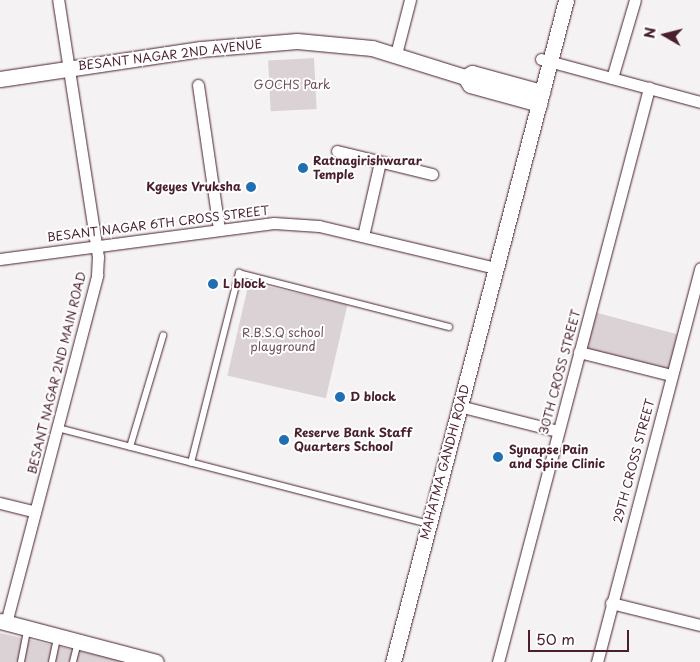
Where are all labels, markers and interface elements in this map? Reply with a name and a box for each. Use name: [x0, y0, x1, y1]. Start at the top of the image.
north arrow: [640, 10, 690, 60]
text: N: [638, 26, 661, 40]
street label: BESANT NAGAR 2ND AVENUE: [77, 36, 263, 74]
park label: GOCHS Park: [253, 78, 331, 92]
place label: Ratnagirishwarar Temple: [313, 154, 422, 182]
marker: Ratnagirishwarar Temple: [297, 162, 309, 174]
place label: Kgeyes Vruksha: [146, 180, 241, 194]
marker: Kgeyes Vruksha: [245, 181, 257, 193]
street label: BESANT NAGAR 6TH CROSS STREET: [45, 203, 271, 245]
street label: BESANT NAGAR 2ND MAIN ROAD: [25, 269, 89, 477]
place label: L block: [223, 277, 266, 291]
marker: L block: [207, 278, 219, 290]
street label: 30TH CROSS STREET: [536, 307, 584, 437]
park label: R.B.S.Q school playground: [242, 326, 324, 354]
street label: MAHATMA GANDHI ROAD: [417, 382, 473, 542]
place label: D block: [350, 390, 396, 404]
marker: D block: [334, 391, 346, 403]
street label: 29TH CROSS STREET: [610, 397, 658, 525]
place label: Reserve Bank Staff Quarters School: [294, 426, 412, 454]
marker: Reserve Bank Staff Quarters School: [278, 434, 290, 446]
place label: Synapse Pain and Spine Clinic: [509, 443, 606, 471]
marker: Synapse Pain and Spine Clinic: [491, 450, 505, 464]
scale bar: [530, 620, 631, 652]
text: 50 m: [536, 627, 575, 650]

